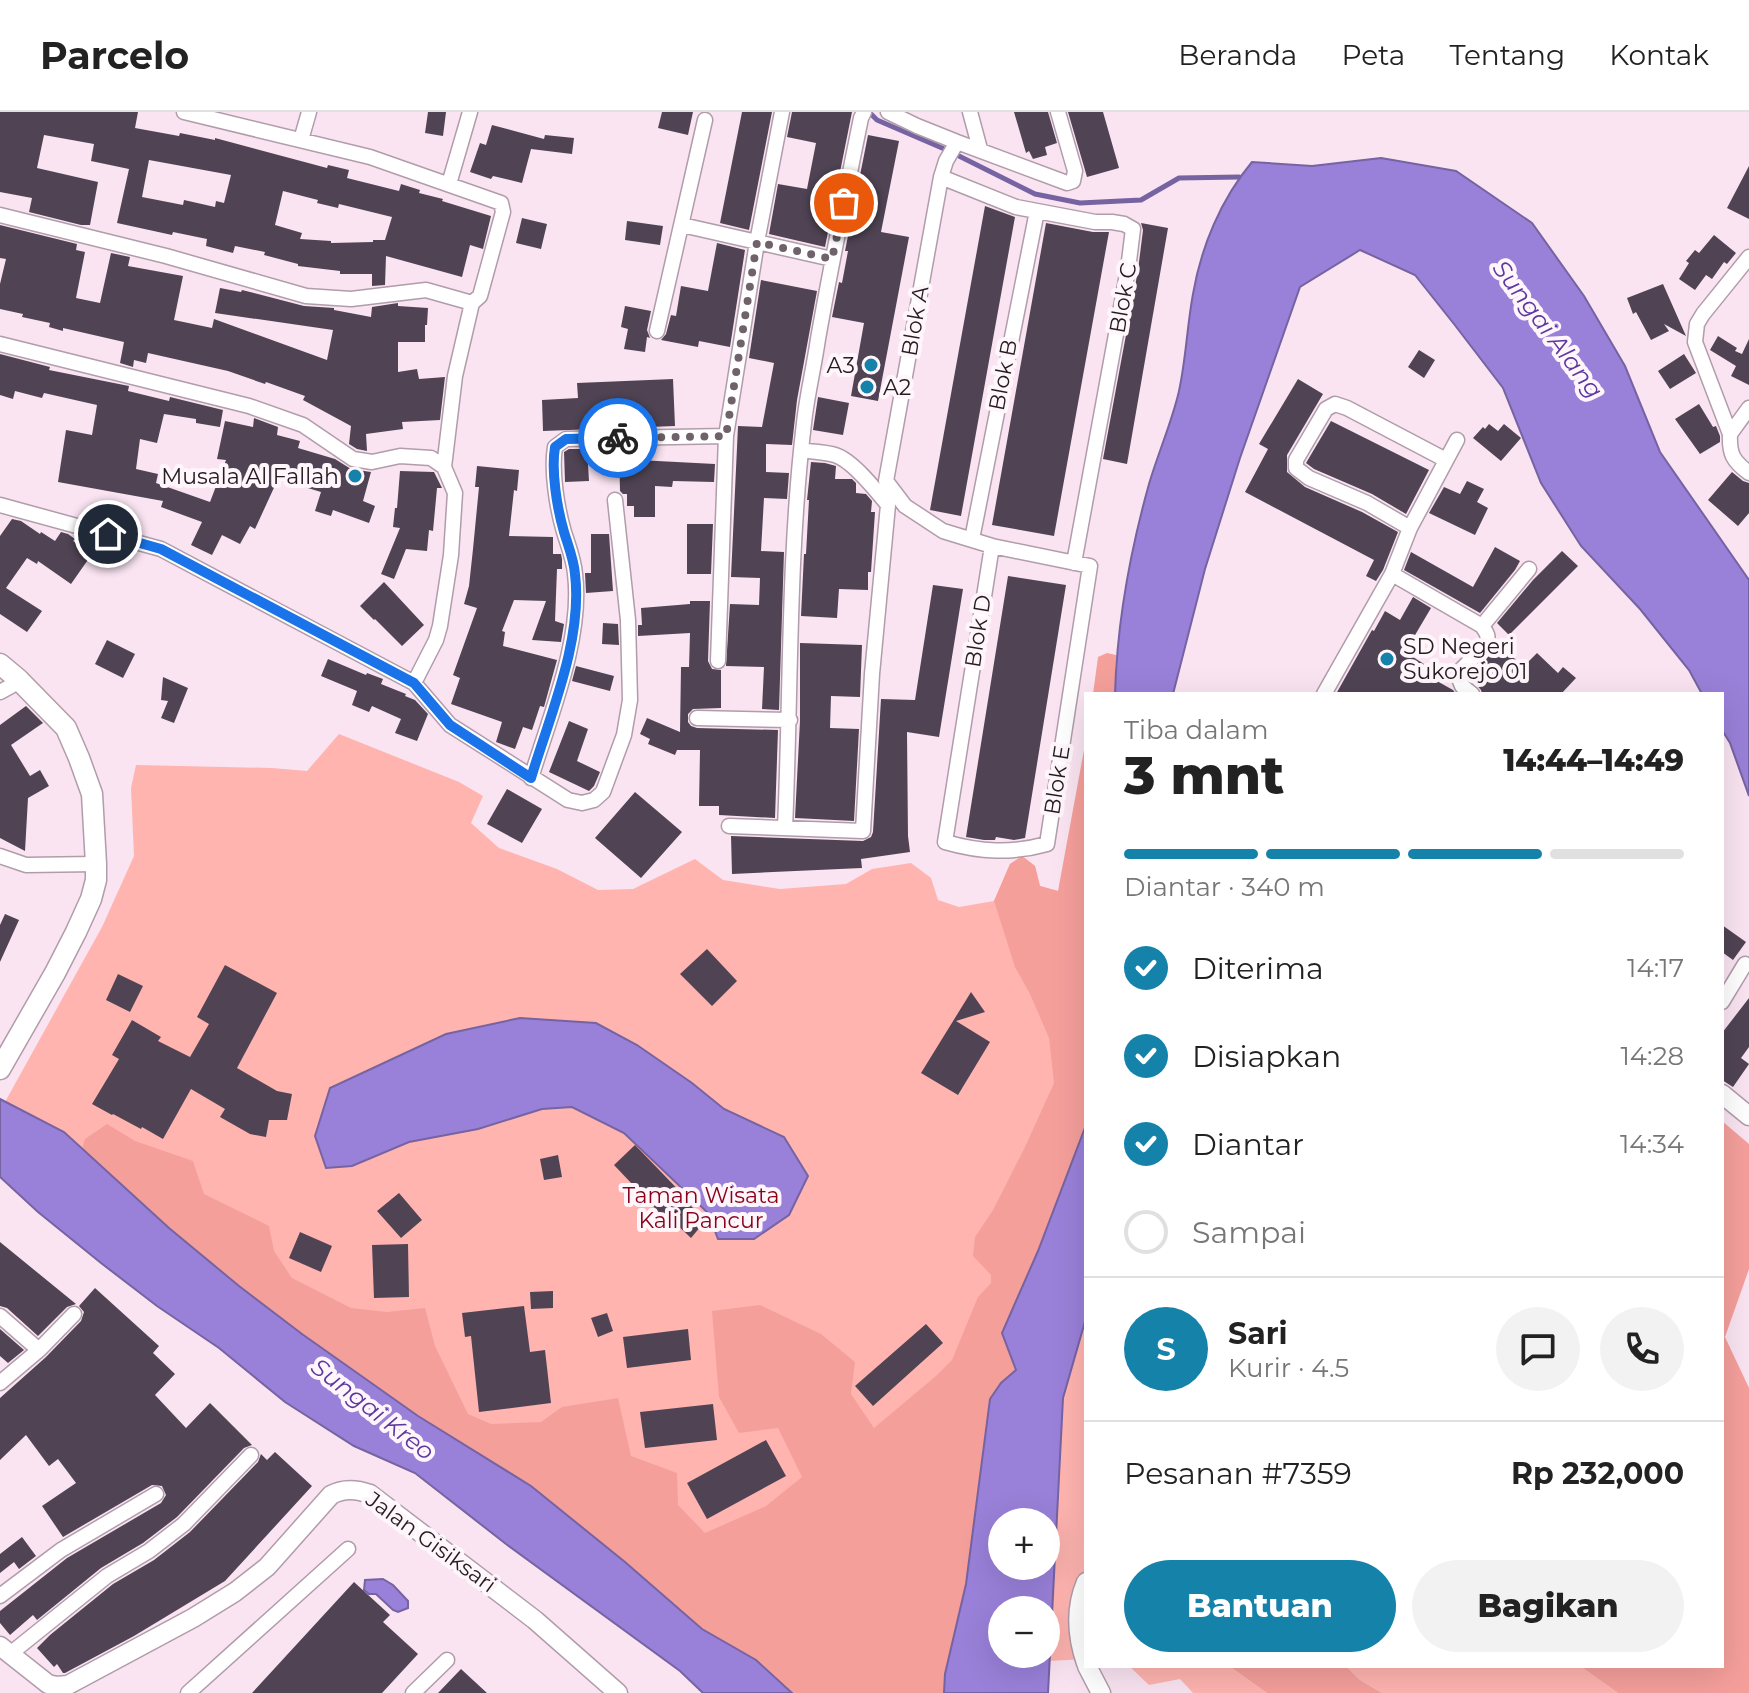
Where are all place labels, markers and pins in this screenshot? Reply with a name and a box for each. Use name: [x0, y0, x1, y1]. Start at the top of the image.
pin: [810, 169, 878, 237]
place label: A3: [827, 352, 855, 379]
marker: A3: [862, 356, 880, 374]
place label: A2: [883, 374, 911, 401]
marker: A2: [858, 378, 876, 396]
place label: Musala Al Fallah: [161, 463, 339, 490]
marker: Musala Al Fallah: [346, 467, 364, 485]
pin: [74, 500, 142, 568]
place label: SD Negeri Sukorejo 01: [1403, 633, 1528, 685]
marker: SD Negeri Sukorejo 01: [1378, 650, 1396, 668]

